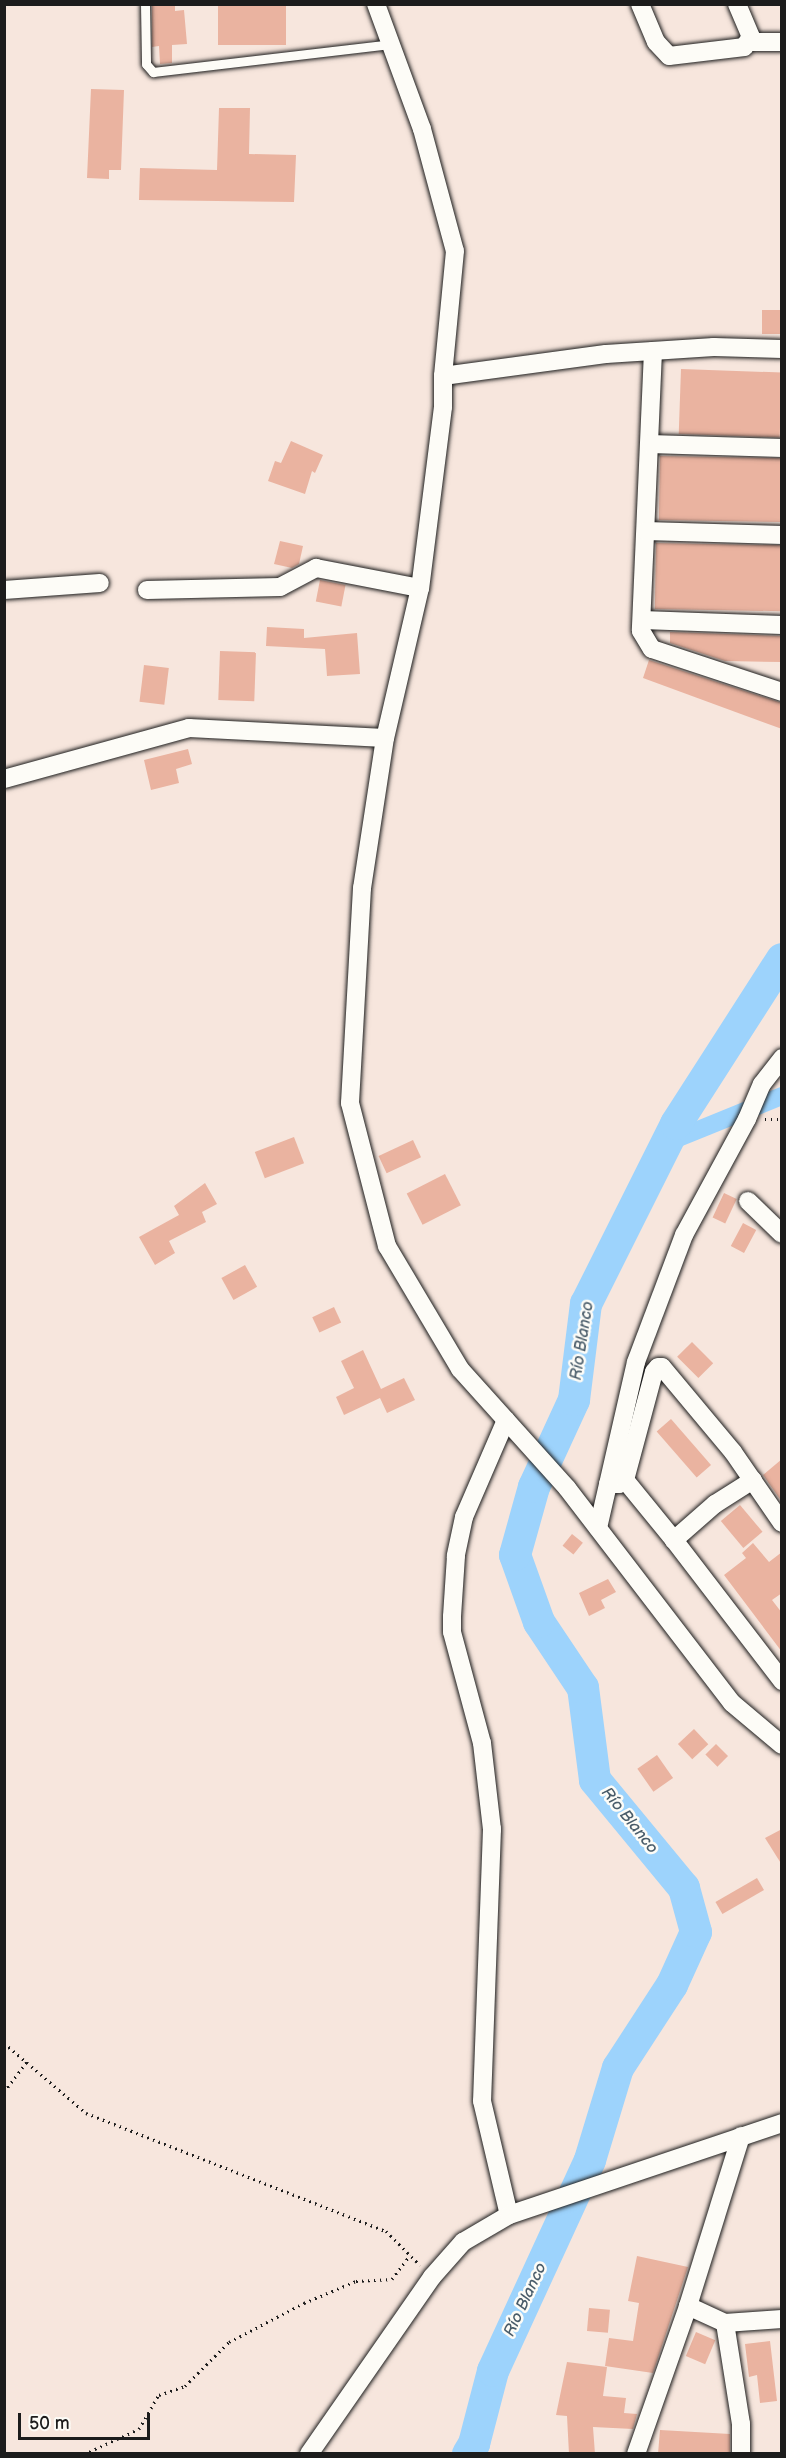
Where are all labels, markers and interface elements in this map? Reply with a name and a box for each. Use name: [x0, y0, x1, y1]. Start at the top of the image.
water label: Río Blanco: [567, 1300, 599, 1382]
water label: Río Blanco: [597, 1784, 661, 1858]
water label: Río Blanco: [501, 2260, 551, 2340]
scale bar: [21, 2401, 153, 2439]
text: 50 m: [29, 2413, 70, 2434]

